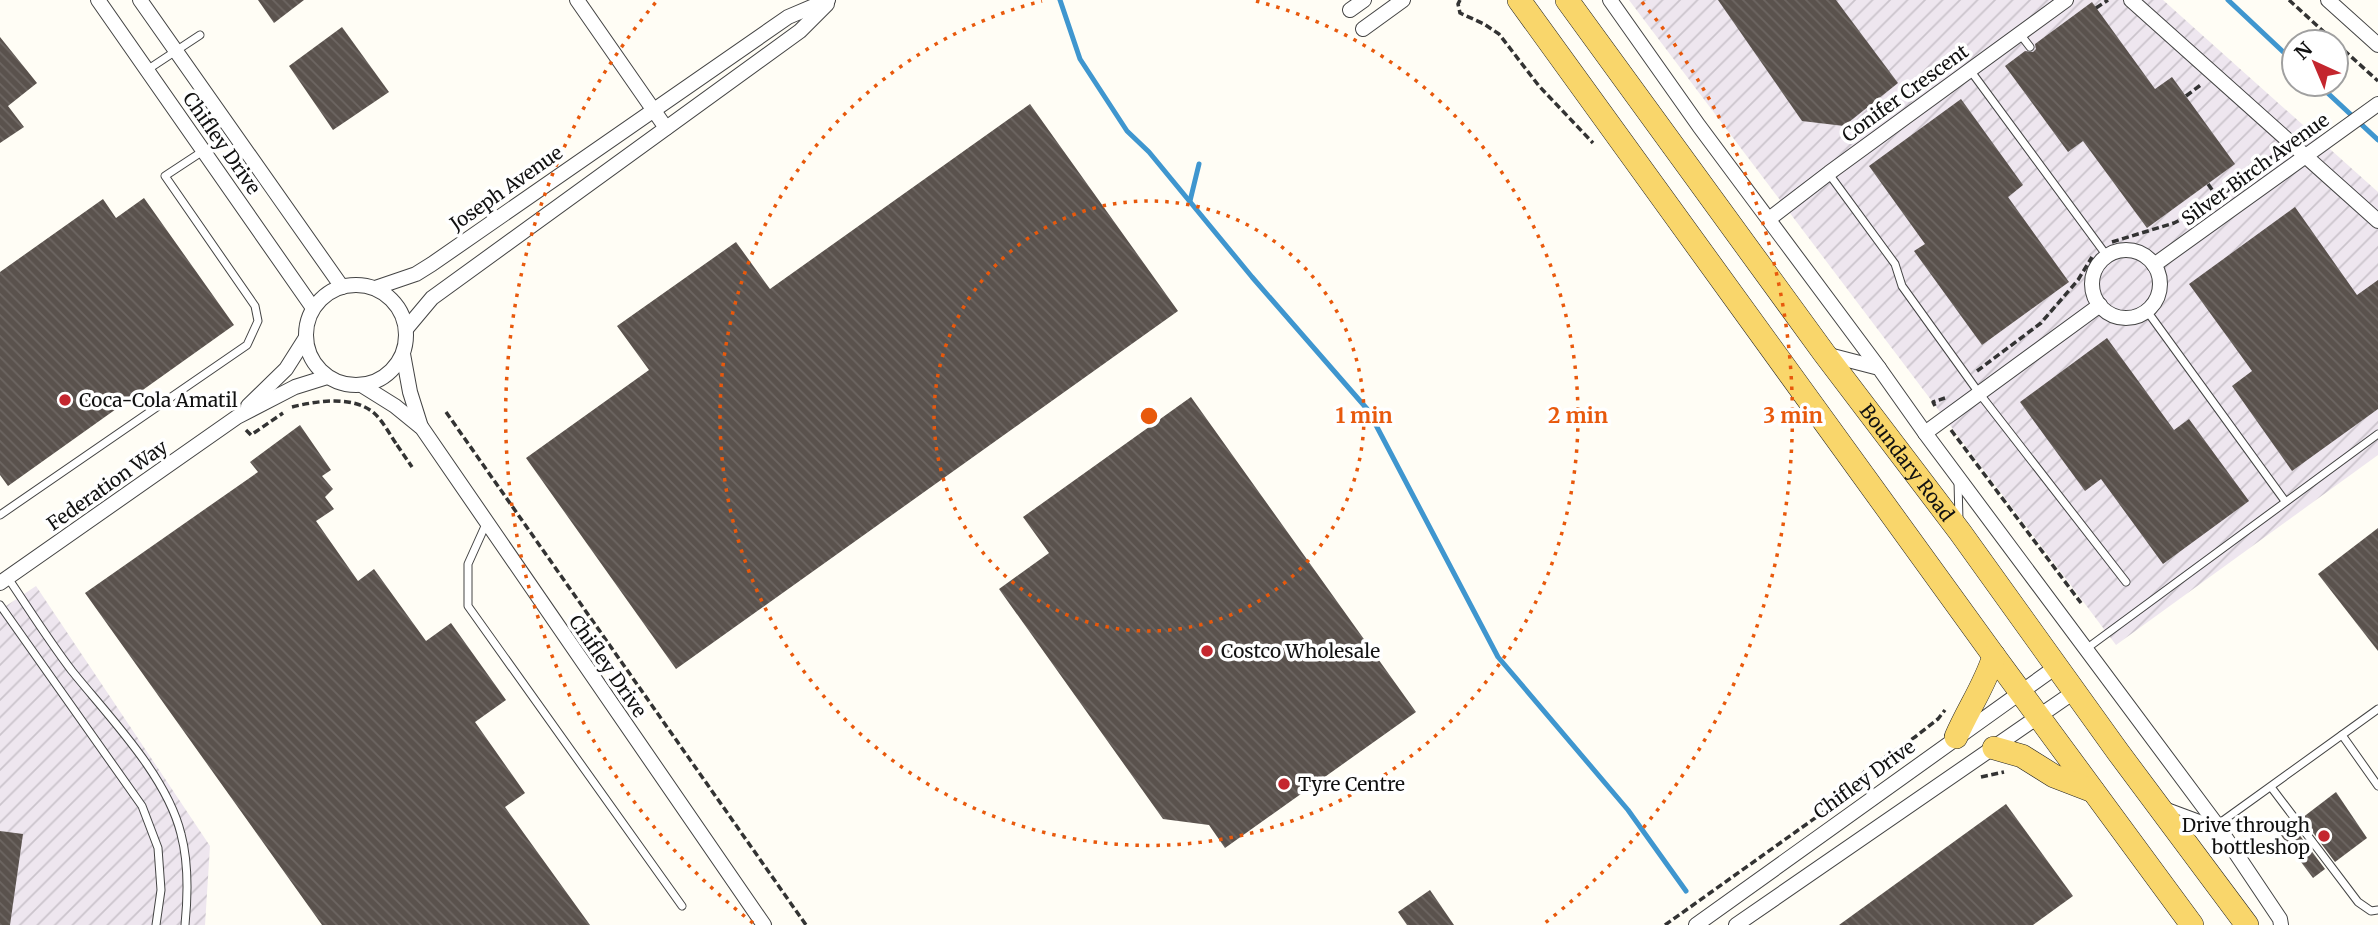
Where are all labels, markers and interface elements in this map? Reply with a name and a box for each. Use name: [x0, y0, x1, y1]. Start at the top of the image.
north arrow: [2280, 28, 2350, 98]
text: N: [2289, 37, 2317, 65]
street label: Conifer Crescent: [1837, 39, 1973, 147]
street label: Chifley Drive: [178, 87, 266, 199]
street label: Silver Birch Avenue: [2177, 107, 2333, 231]
street label: Joseph Avenue: [444, 140, 567, 236]
place label: Coca-Cola Amatil: [79, 388, 238, 412]
marker: Coca-Cola Amatil: [57, 392, 73, 408]
street label: Boundary Road: [1855, 399, 1959, 526]
text: 1 min: [1335, 402, 1393, 429]
text: 2 min: [1548, 402, 1608, 429]
text: 3 min: [1763, 402, 1823, 429]
centre of rings: [1137, 404, 1161, 428]
street label: Federation Way: [42, 434, 172, 536]
street label: Chifley Drive: [564, 610, 652, 722]
place label: Costco Wholesale: [1221, 639, 1380, 663]
marker: Costco Wholesale: [1199, 643, 1215, 659]
street label: Chifley Drive: [1809, 734, 1919, 824]
place label: Tyre Centre: [1298, 772, 1405, 796]
marker: Tyre Centre: [1276, 776, 1292, 792]
place label: Drive through bottleshop: [2182, 813, 2310, 859]
marker: Drive through bottleshop: [2316, 828, 2332, 844]

